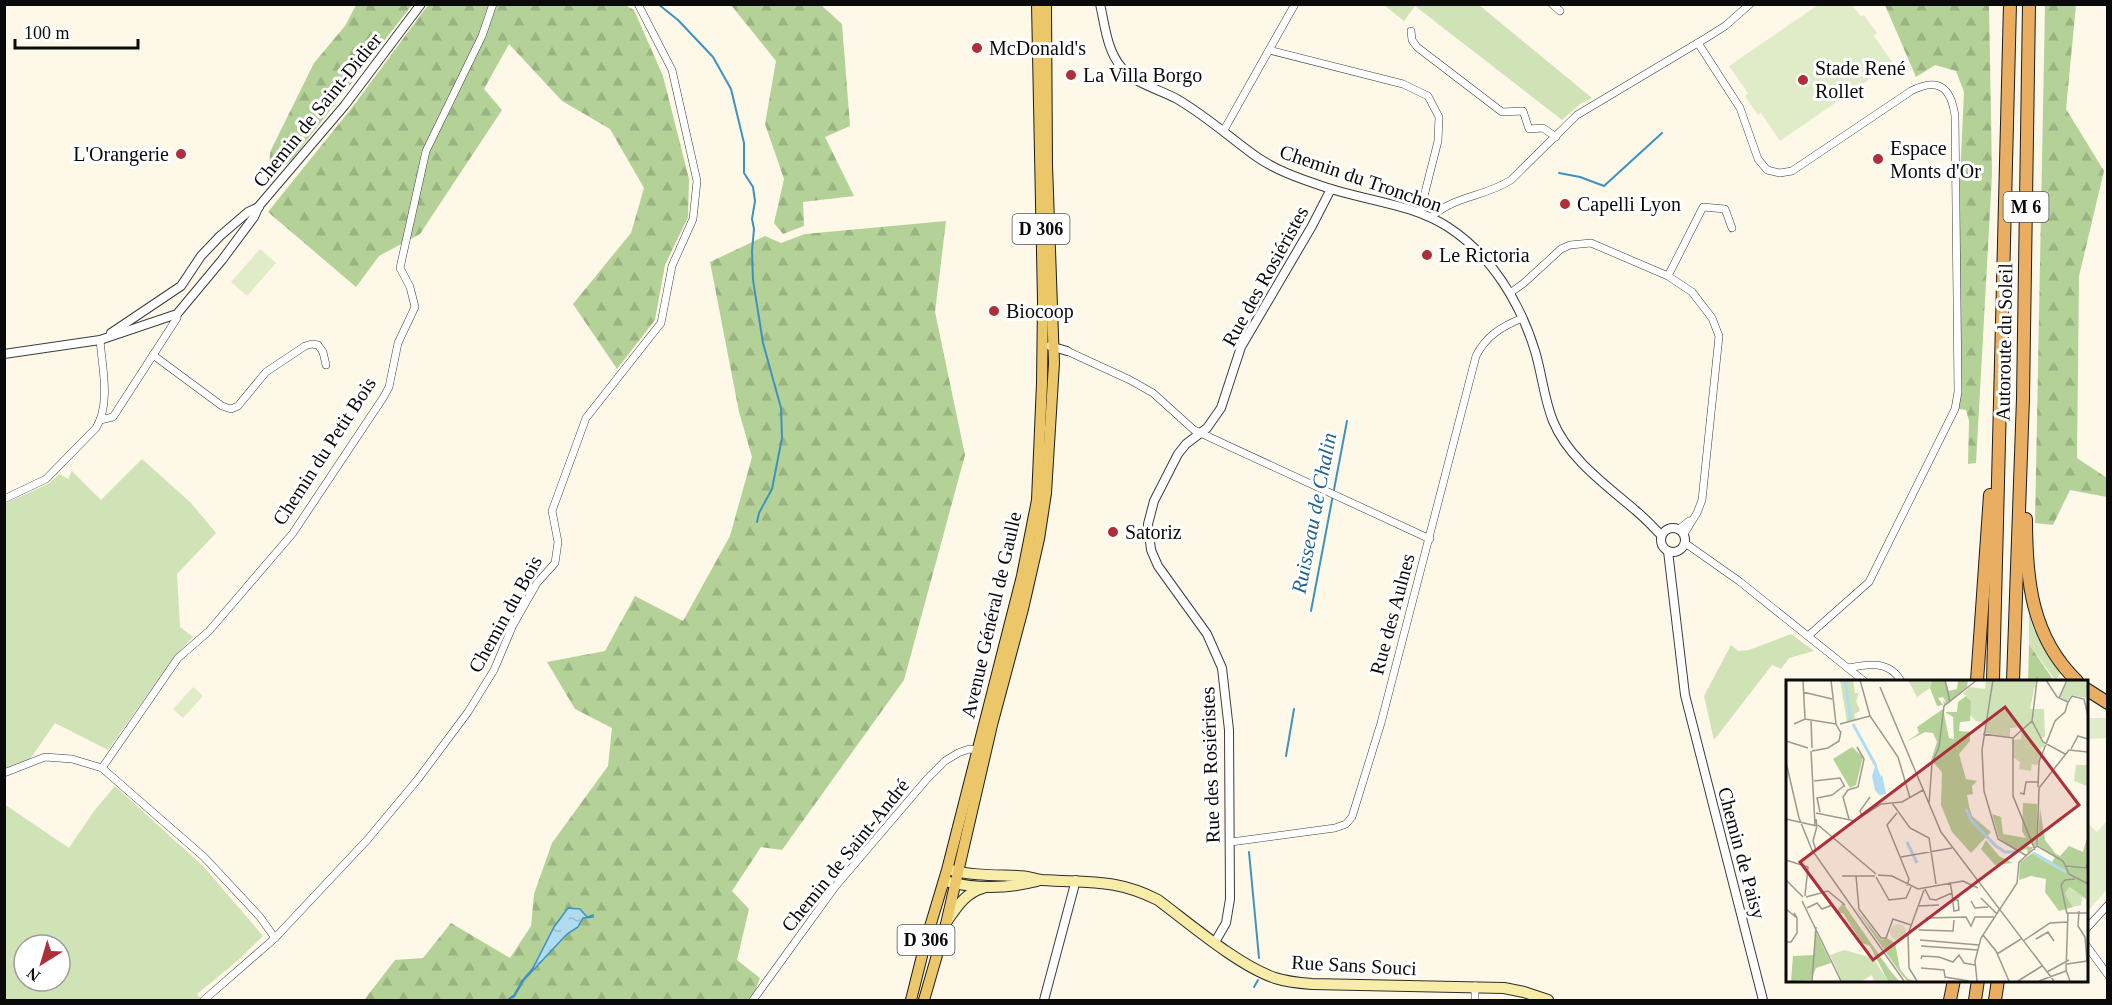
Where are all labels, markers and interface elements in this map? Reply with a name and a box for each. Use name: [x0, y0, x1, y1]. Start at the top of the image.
scale bar: [15, 12, 138, 50]
text: 100 m: [24, 23, 70, 43]
street label: Chemin de Saint-Didier: [248, 29, 386, 191]
place label: McDonald's: [989, 37, 1086, 59]
marker: McDonald's: [970, 41, 984, 55]
place label: Stade René Rollet: [1815, 57, 1906, 102]
place label: La Villa Borgo: [1083, 64, 1202, 87]
marker: La Villa Borgo: [1064, 68, 1078, 82]
marker: Stade René Rollet: [1796, 73, 1810, 87]
place label: Espace Monts d'Or: [1890, 137, 1981, 182]
street label: Chemin du Tronchon: [1277, 140, 1445, 216]
place label: L'Orangerie: [73, 143, 169, 166]
marker: L'Orangerie: [174, 147, 188, 161]
marker: Espace Monts d'Or: [1871, 152, 1885, 166]
road number: M 6: [2004, 192, 2048, 222]
place label: Capelli Lyon: [1577, 193, 1681, 216]
marker: Capelli Lyon: [1558, 197, 1572, 211]
street label: Rue des Rosiéristes: [1217, 202, 1313, 350]
road number: D 306: [1012, 214, 1070, 244]
place label: Le Rictoria: [1439, 244, 1530, 266]
marker: Le Rictoria: [1420, 248, 1434, 262]
street label: Autoroute du Soleil: [1992, 262, 2016, 421]
place label: Biocoop: [1006, 300, 1074, 323]
marker: Biocoop: [987, 304, 1001, 318]
street label: Chemin du Petit Bois: [268, 373, 380, 529]
water label: Ruisseau de Chalin: [1286, 431, 1341, 596]
street label: Avenue Général de Gaulle: [957, 510, 1025, 720]
place label: Satoriz: [1125, 521, 1182, 543]
marker: Satoriz: [1106, 525, 1120, 539]
street label: Rue des Aulnes: [1365, 551, 1419, 677]
street label: Chemin du Bois: [464, 552, 546, 676]
inset map: [1786, 680, 2088, 981]
street label: Rue des Rosiéristes: [1196, 686, 1224, 844]
street label: Chemin de Saint-André: [777, 774, 913, 936]
street label: Chemin de Paisy: [1713, 785, 1770, 922]
road number: D 306: [898, 925, 954, 955]
north arrow: [12, 933, 72, 993]
street label: Rue Sans Souci: [1291, 951, 1418, 979]
text: N: [23, 964, 43, 985]

